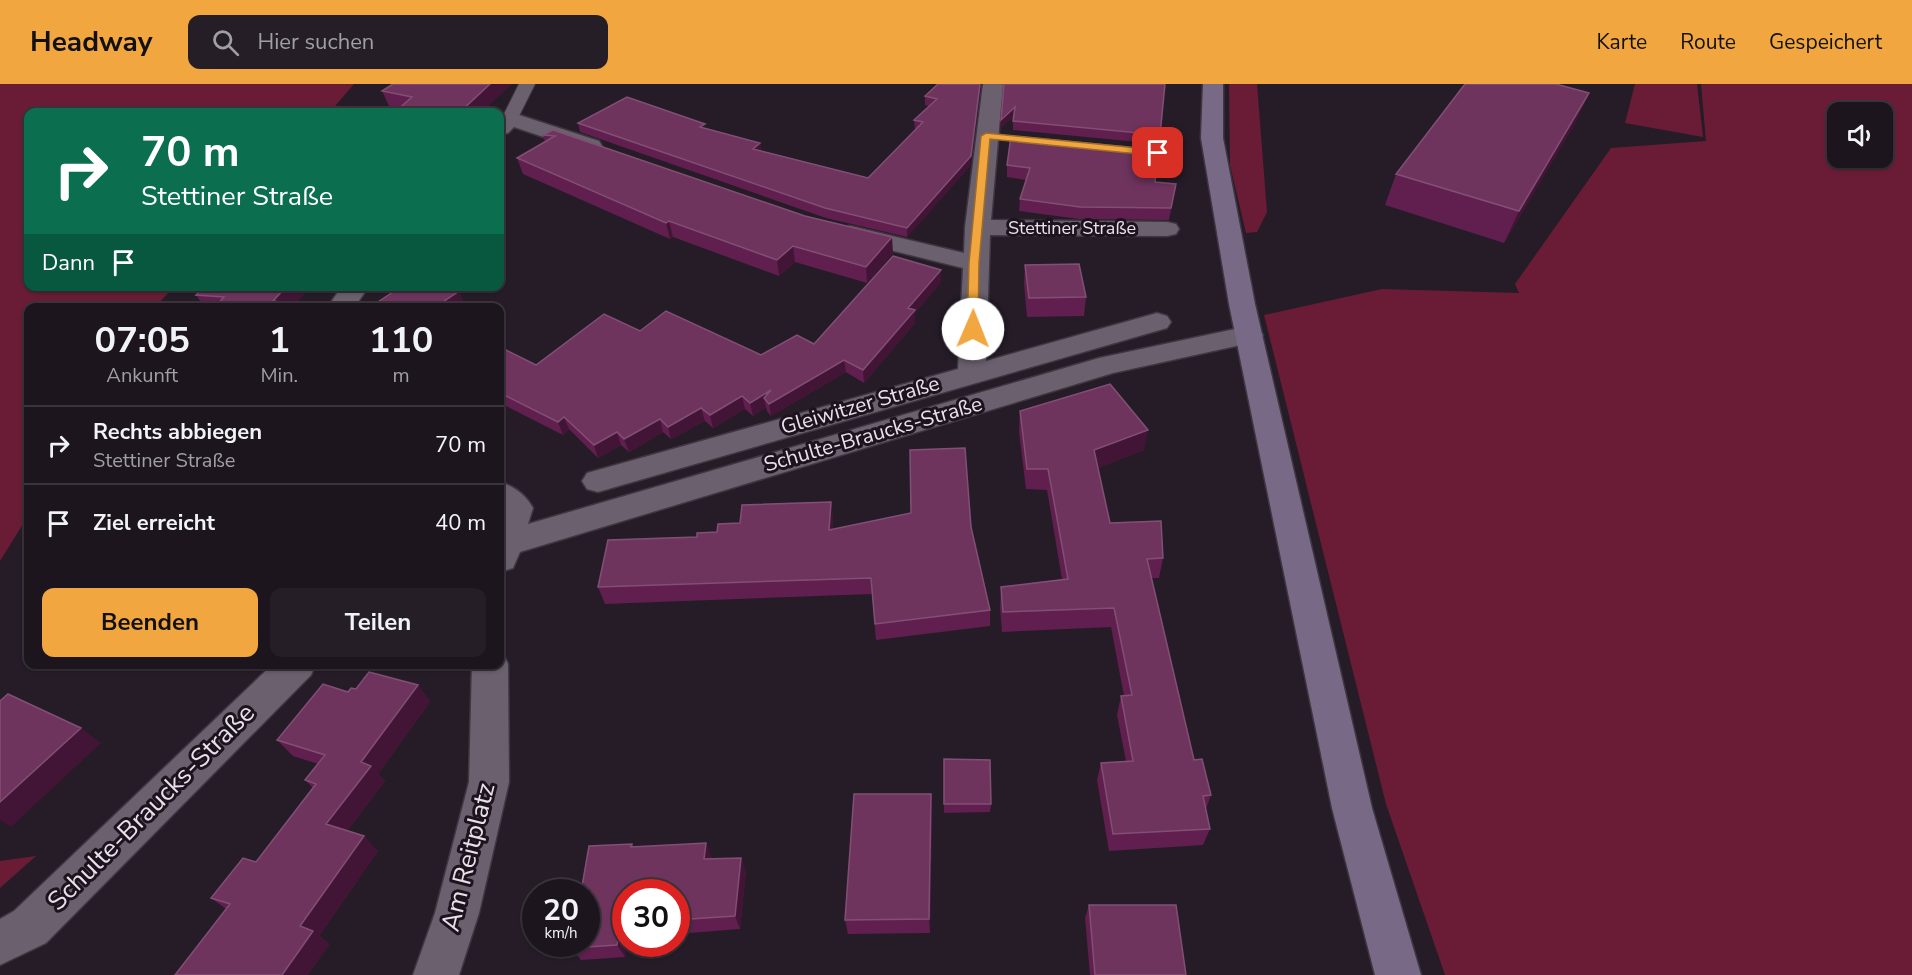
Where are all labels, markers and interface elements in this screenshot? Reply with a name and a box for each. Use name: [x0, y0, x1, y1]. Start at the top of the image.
search box: [188, 15, 608, 69]
text: Headway: [30, 23, 152, 61]
icon: search: [209, 26, 242, 59]
text: Hier suchen: [257, 27, 374, 57]
text: Karte: [1597, 28, 1647, 56]
text: Route: [1680, 28, 1736, 56]
text: Gespeichert: [1769, 28, 1882, 56]
map controls: [1827, 102, 1893, 168]
button: sound: [1827, 102, 1893, 168]
text: 70 m: [141, 124, 240, 181]
pin: [1132, 127, 1183, 178]
icon: right: [42, 132, 120, 210]
icon: arrive: [1141, 136, 1174, 169]
text: Stettiner Straße: [141, 178, 333, 215]
street label: Stettiner Straße: [1008, 216, 1136, 240]
icon: arrive: [107, 246, 140, 279]
text: Dann: [42, 248, 95, 278]
position arrow: [941, 297, 1005, 361]
text: 07:05: [95, 316, 190, 365]
text: 1: [268, 316, 290, 365]
text: 110: [369, 316, 433, 365]
text: Ankunft: [106, 362, 178, 389]
text: Min.: [260, 362, 298, 389]
text: m: [392, 362, 410, 389]
street label: Gleiwitzer Straße: [777, 369, 943, 441]
street label: Schulte-Braucks-Straße: [761, 389, 985, 479]
text: Rechts abbiegen: [93, 417, 262, 447]
icon: right: [42, 429, 75, 462]
text: 70 m: [435, 430, 486, 460]
text: Stettiner Straße: [93, 447, 235, 474]
icon: arrive: [42, 507, 75, 540]
text: Ziel erreicht: [93, 508, 215, 538]
text: 40 m: [435, 508, 486, 538]
button: Beenden: [42, 588, 258, 657]
button: Teilen: [270, 588, 486, 657]
street label: Schulte-Braucks-Straße: [40, 696, 262, 918]
street label: Am Reitplatz: [433, 779, 503, 935]
speed limit sign: 30: [612, 879, 690, 957]
text: 20: [543, 890, 579, 931]
text: km/h: [544, 923, 578, 943]

